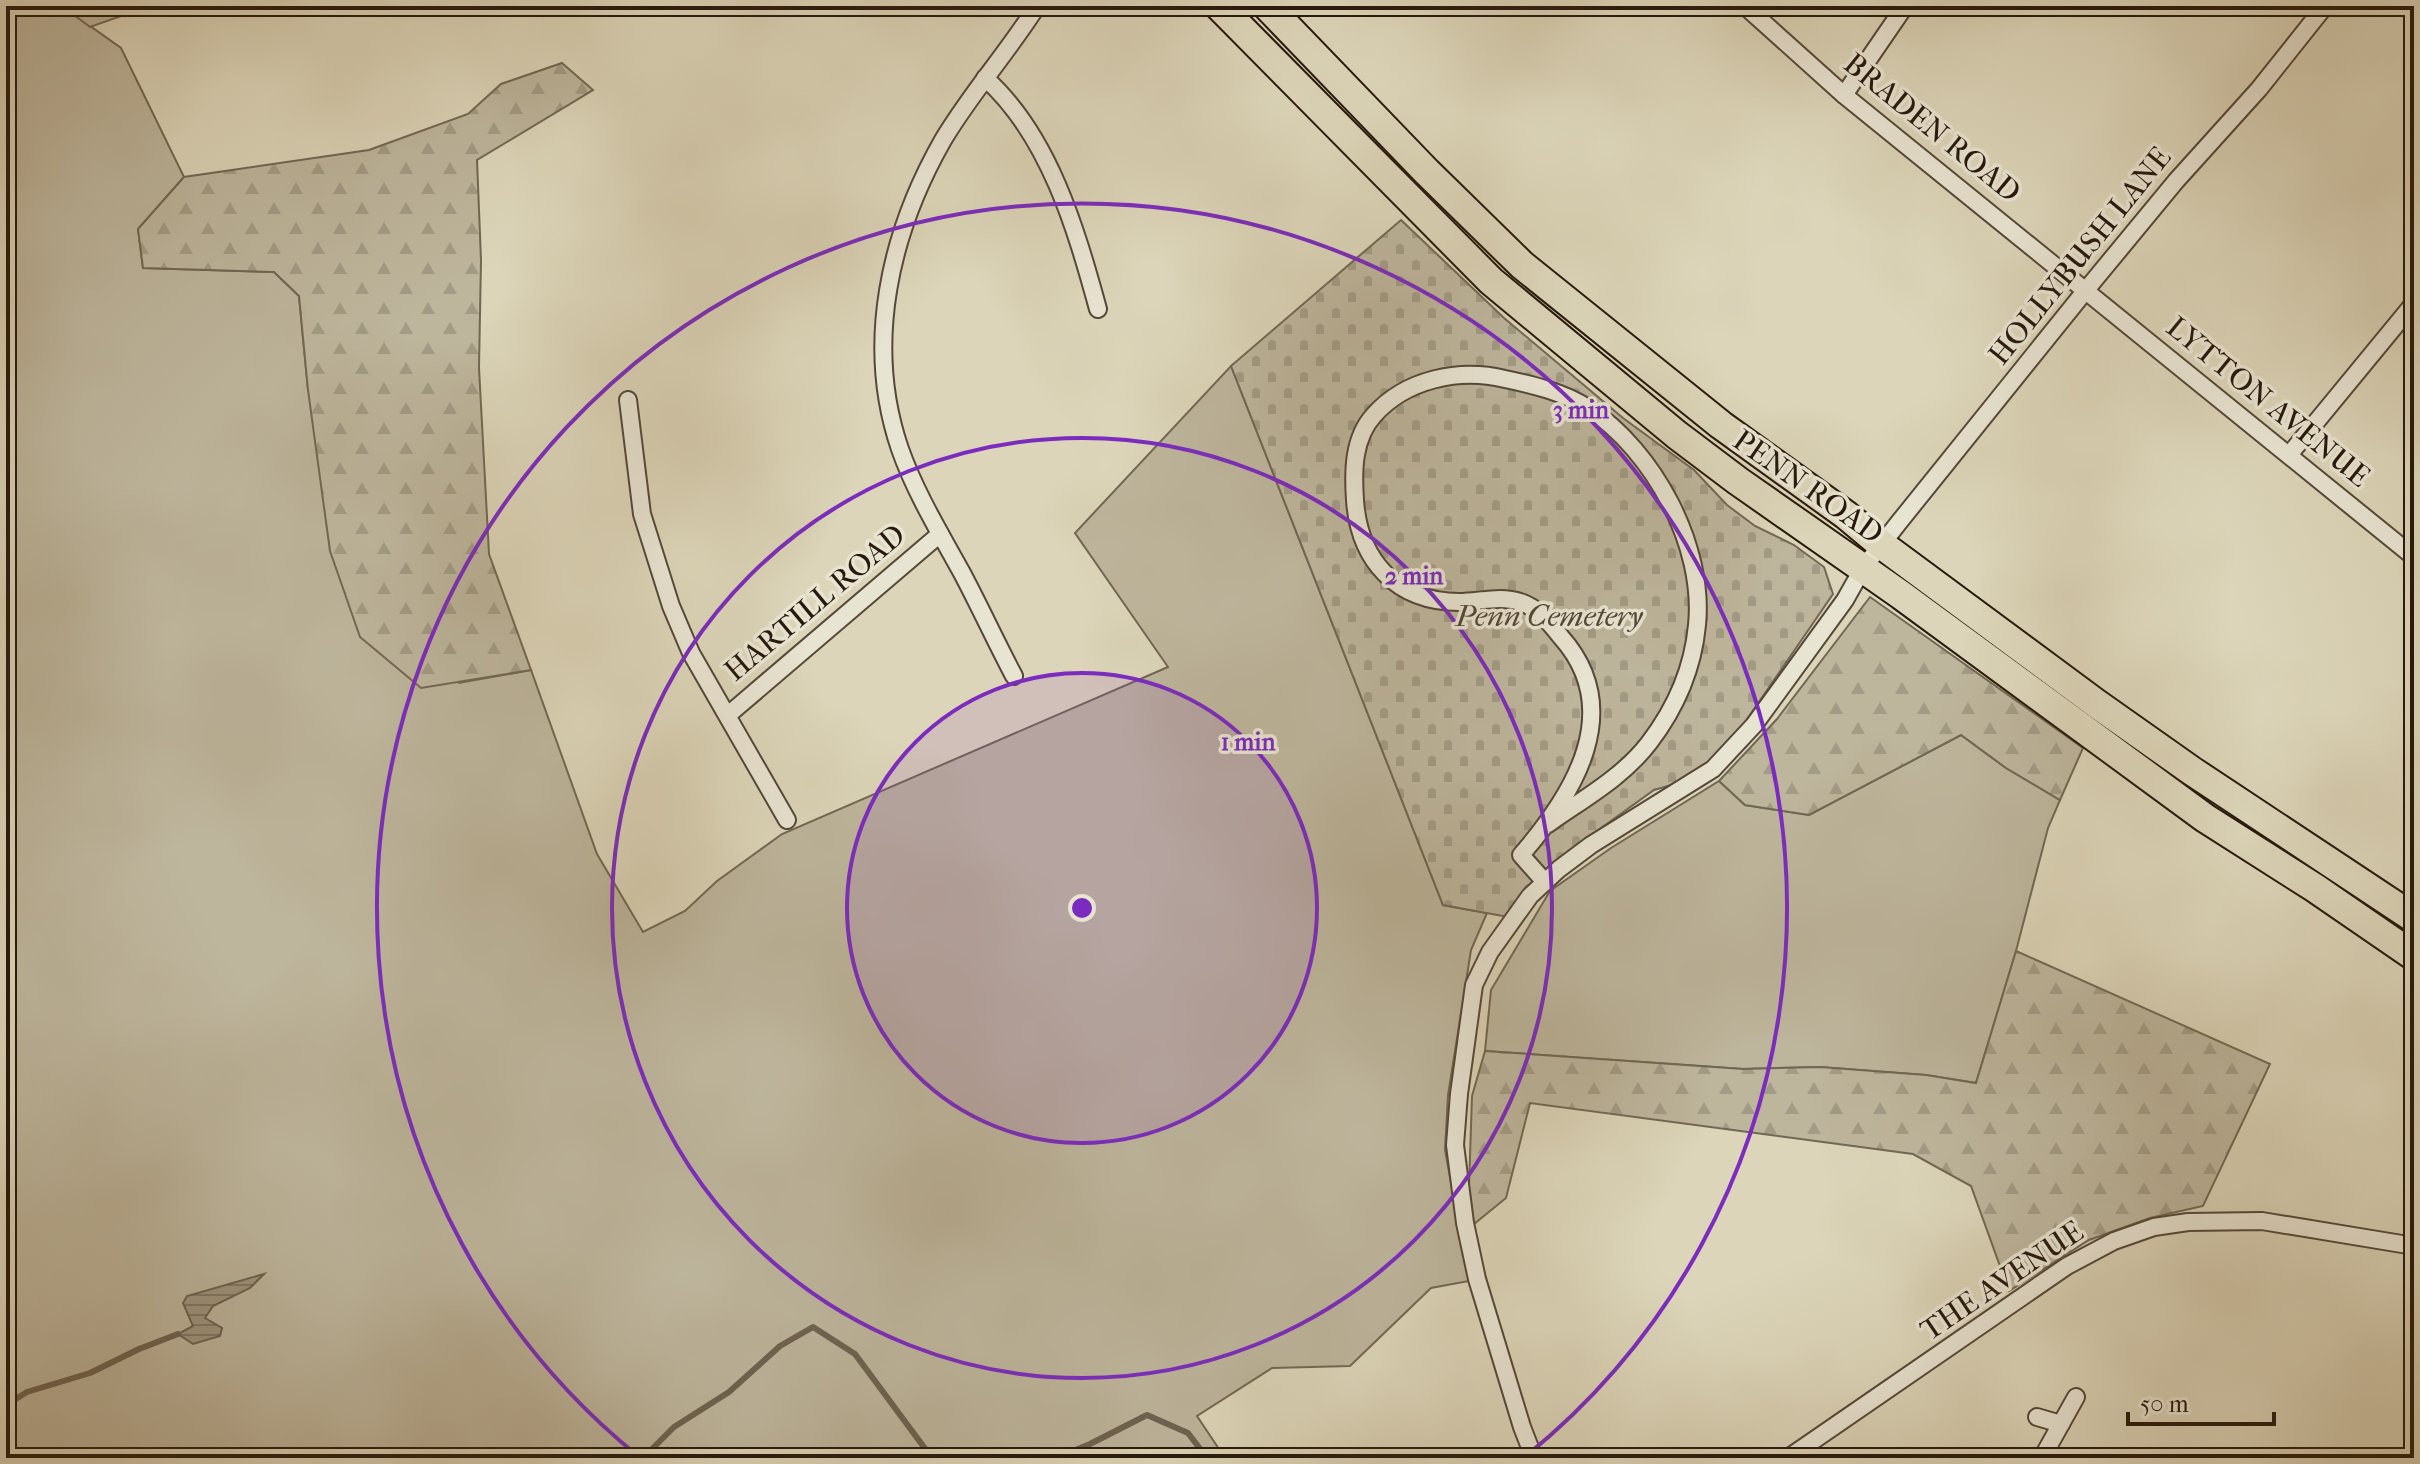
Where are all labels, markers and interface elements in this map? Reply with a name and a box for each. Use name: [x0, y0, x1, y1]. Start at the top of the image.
street label: BRADEN ROAD: [1837, 46, 2027, 210]
street label: HOLLYBUSH LANE: [1982, 140, 2178, 372]
street label: LYTTON AVENUE: [2159, 309, 2377, 495]
text: 3 min: [1553, 396, 1610, 424]
street label: PENN ROAD: [1726, 423, 1890, 551]
street label: HARTILL ROAD: [718, 517, 912, 689]
text: 2 min: [1385, 562, 1444, 590]
park label: Penn Cemetery: [1453, 599, 1643, 634]
text: 1 min: [1221, 728, 1276, 756]
centre of rings: [1068, 894, 1096, 922]
street label: THE AVENUE: [1914, 1214, 2090, 1348]
scale bar: [2128, 1376, 2274, 1426]
text: 50 m: [2140, 1390, 2189, 1418]

